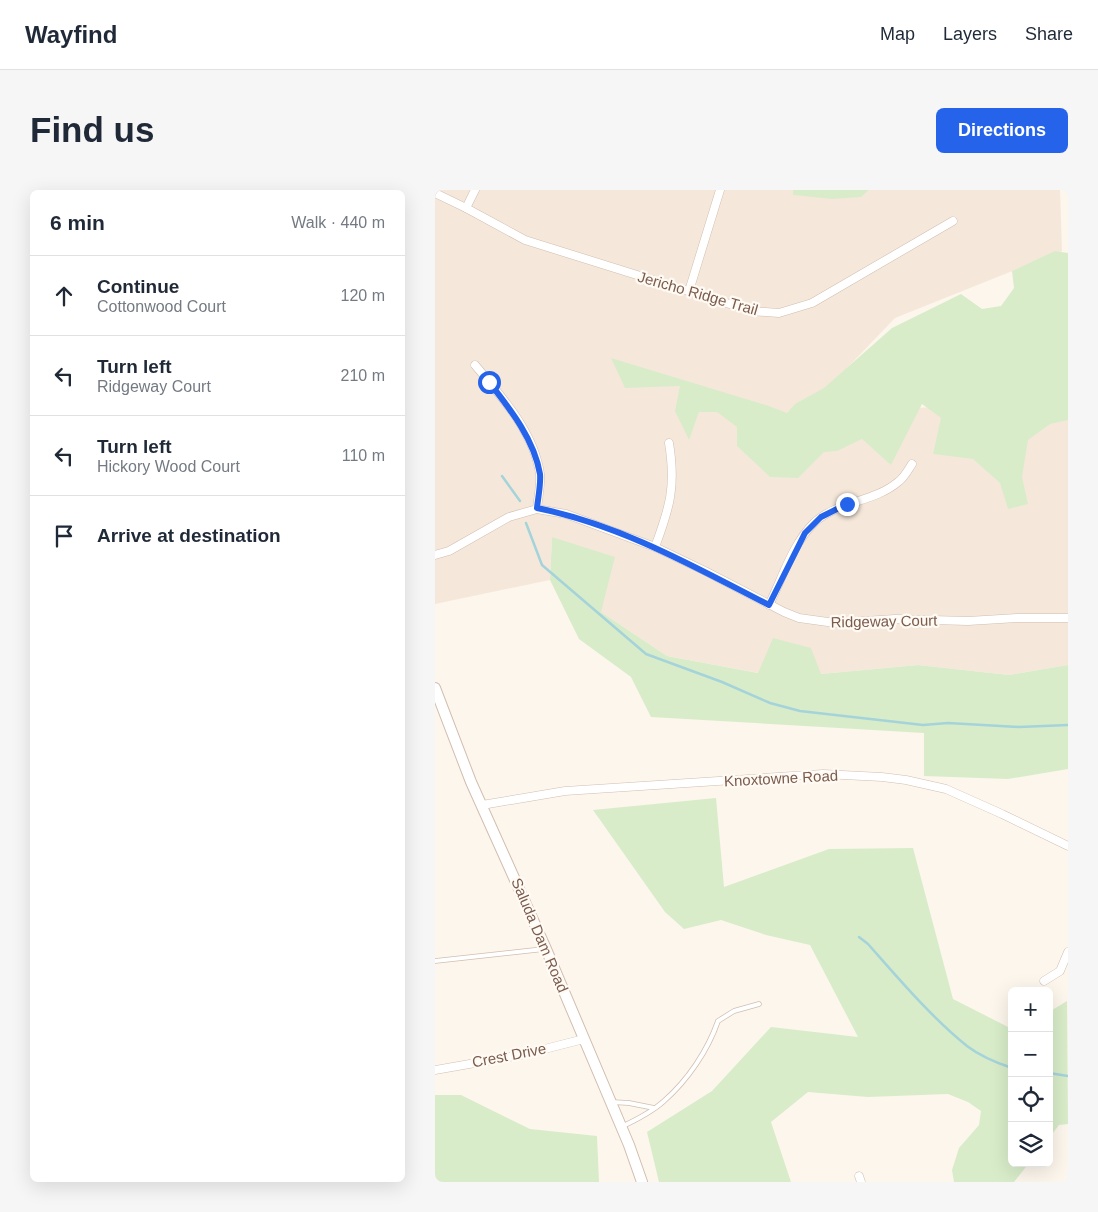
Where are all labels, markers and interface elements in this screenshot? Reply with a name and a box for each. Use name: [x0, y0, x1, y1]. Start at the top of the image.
text: Wayfind: [25, 21, 117, 48]
text: Map: [880, 24, 915, 44]
text: Layers: [943, 24, 997, 44]
text: Share: [1025, 24, 1073, 44]
button: Directions: [936, 108, 1068, 153]
text: Find us: [30, 110, 154, 149]
text: 6 min: [50, 211, 105, 234]
text: Walk · 440 m: [291, 214, 385, 231]
street label: Jericho Ridge Trail: [636, 268, 760, 318]
text: Continue: [97, 276, 179, 297]
icon: ahead: [50, 282, 78, 310]
text: 120 m: [341, 287, 385, 304]
text: Cottonwood Court: [97, 298, 226, 315]
text: Turn left: [97, 356, 172, 377]
icon: left: [50, 362, 78, 390]
text: 210 m: [341, 367, 385, 384]
route start: [478, 371, 501, 394]
text: Ridgeway Court: [97, 378, 211, 395]
text: Turn left: [97, 436, 172, 457]
icon: left: [50, 442, 78, 470]
text: 110 m: [342, 447, 385, 464]
text: Hickory Wood Court: [97, 458, 240, 475]
route end: [836, 493, 859, 516]
icon: arrive: [50, 522, 78, 550]
text: Arrive at destination: [97, 525, 281, 546]
street label: Ridgeway Court: [831, 612, 938, 630]
street label: Knoxtowne Road: [724, 767, 838, 789]
street label: Saluda Dam Road: [508, 875, 572, 995]
map controls: [1008, 987, 1053, 1167]
button: +: [1008, 987, 1053, 1032]
button: −: [1008, 1032, 1053, 1077]
street label: Crest Drive: [471, 1039, 547, 1071]
button: locate: [1008, 1077, 1053, 1122]
button: layers: [1008, 1122, 1053, 1167]

